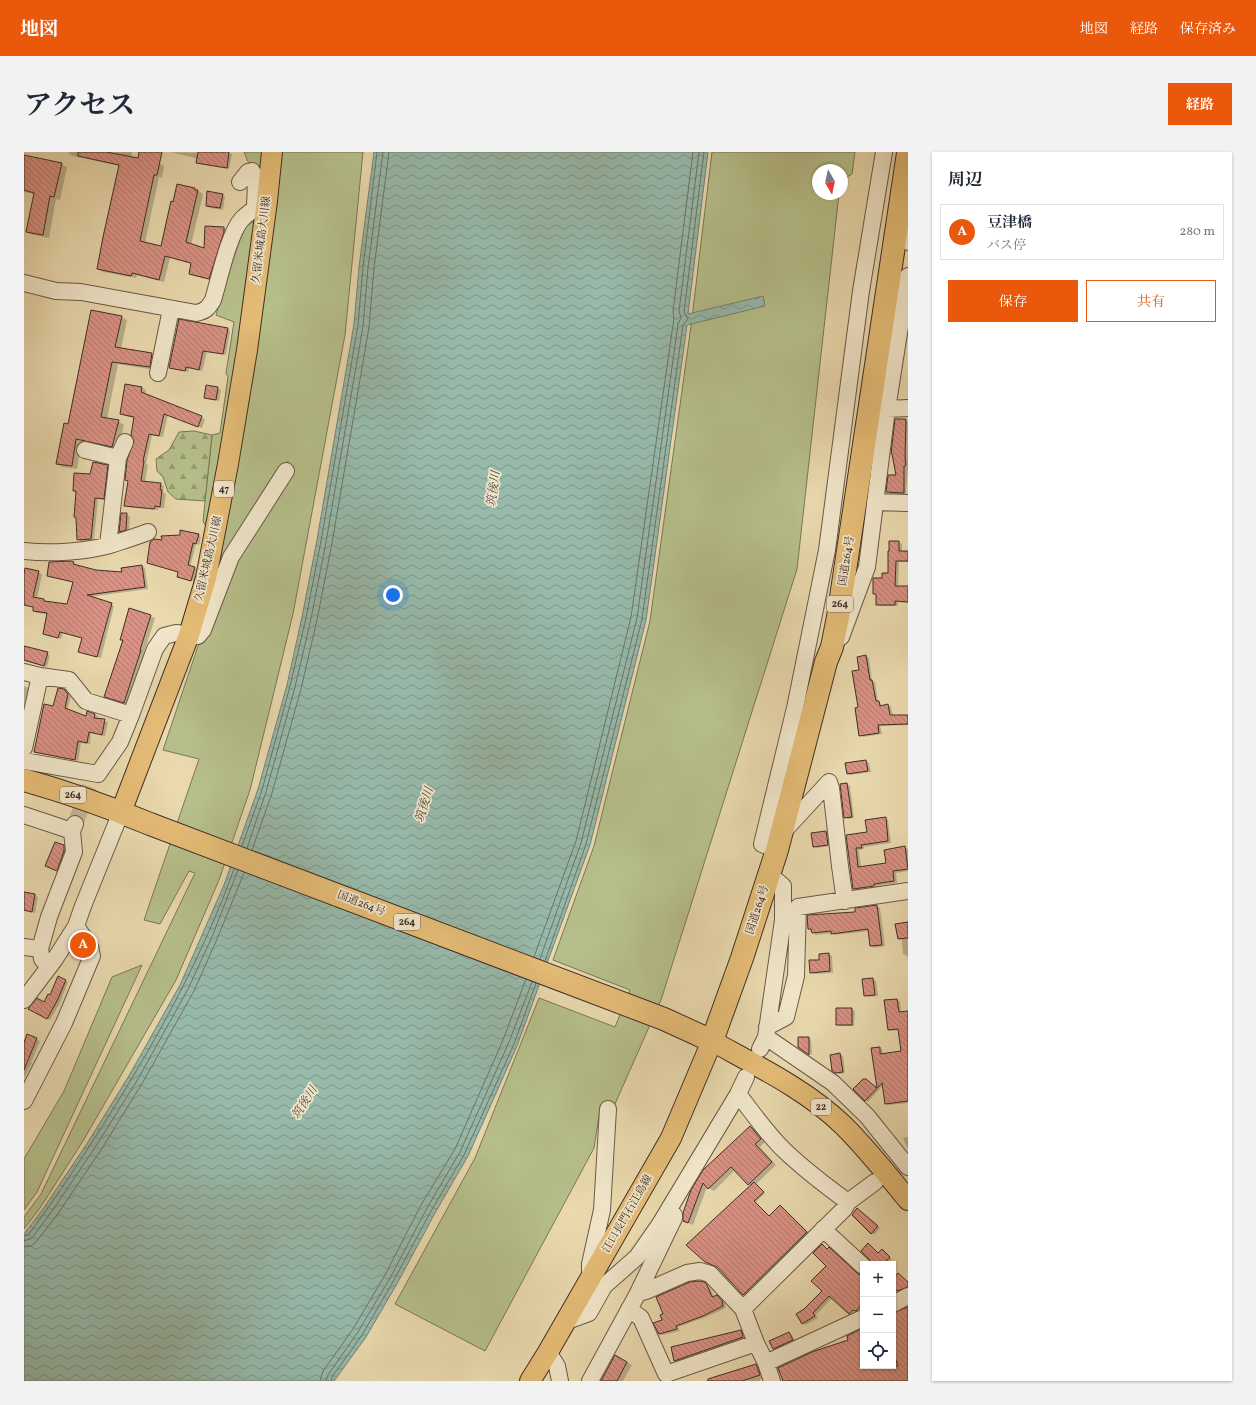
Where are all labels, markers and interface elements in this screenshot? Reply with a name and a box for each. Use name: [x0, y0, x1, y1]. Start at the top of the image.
text: 地図: [20, 17, 58, 43]
text: 地図: [1080, 20, 1108, 39]
text: 経路: [1130, 20, 1158, 39]
text: 保存済み: [1180, 20, 1236, 39]
button: 経路: [1168, 83, 1232, 125]
text: アクセス: [24, 87, 135, 126]
north arrow: [812, 164, 848, 200]
text: 周辺: [948, 169, 982, 192]
street label: 久留米城島大川線: [249, 195, 275, 285]
text: 豆津橋: [987, 213, 1032, 234]
text: A: [957, 223, 967, 241]
text: 280 m: [1179, 223, 1215, 241]
text: バス停: [987, 237, 1026, 255]
button: 保存: [948, 280, 1078, 322]
button: 共有: [1086, 280, 1216, 322]
water label: 筑後川: [484, 468, 505, 508]
road number: 47: [214, 481, 234, 497]
street label: 久留米城島大川線: [192, 514, 226, 604]
street label: 国道264号: [836, 535, 858, 587]
your location: [383, 585, 403, 605]
road number: 264: [827, 596, 853, 612]
water label: 筑後川: [412, 784, 438, 825]
road number: 264: [60, 787, 86, 803]
street label: 国道264号: [743, 884, 773, 936]
street label: 国道264号: [335, 888, 387, 920]
road number: 264: [394, 914, 420, 930]
pin: A: [70, 930, 96, 960]
water label: 筑後川: [288, 1082, 323, 1122]
road number: 22: [811, 1099, 831, 1115]
street label: 江口長門石江島線: [600, 1172, 656, 1256]
map controls: [860, 1261, 896, 1369]
button: +: [860, 1261, 896, 1297]
button: −: [860, 1297, 896, 1333]
button: locate: [860, 1333, 896, 1369]

